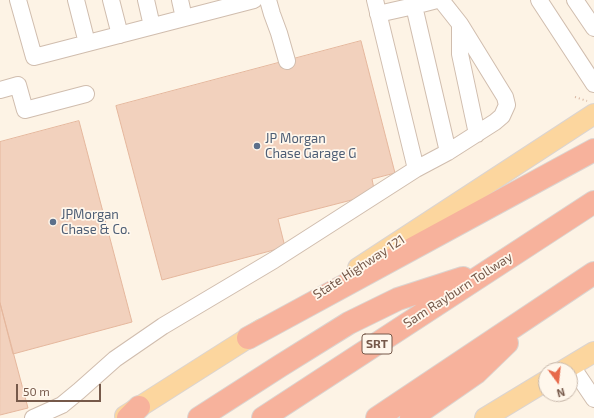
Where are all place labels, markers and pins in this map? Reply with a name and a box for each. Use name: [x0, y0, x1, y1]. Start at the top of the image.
place label: JP Morgan Chase Garage G: [265, 131, 356, 162]
marker: JP Morgan Chase Garage G: [252, 141, 262, 151]
place label: JPMorgan Chase & Co.: [61, 207, 130, 238]
marker: JPMorgan Chase & Co.: [48, 217, 58, 227]

